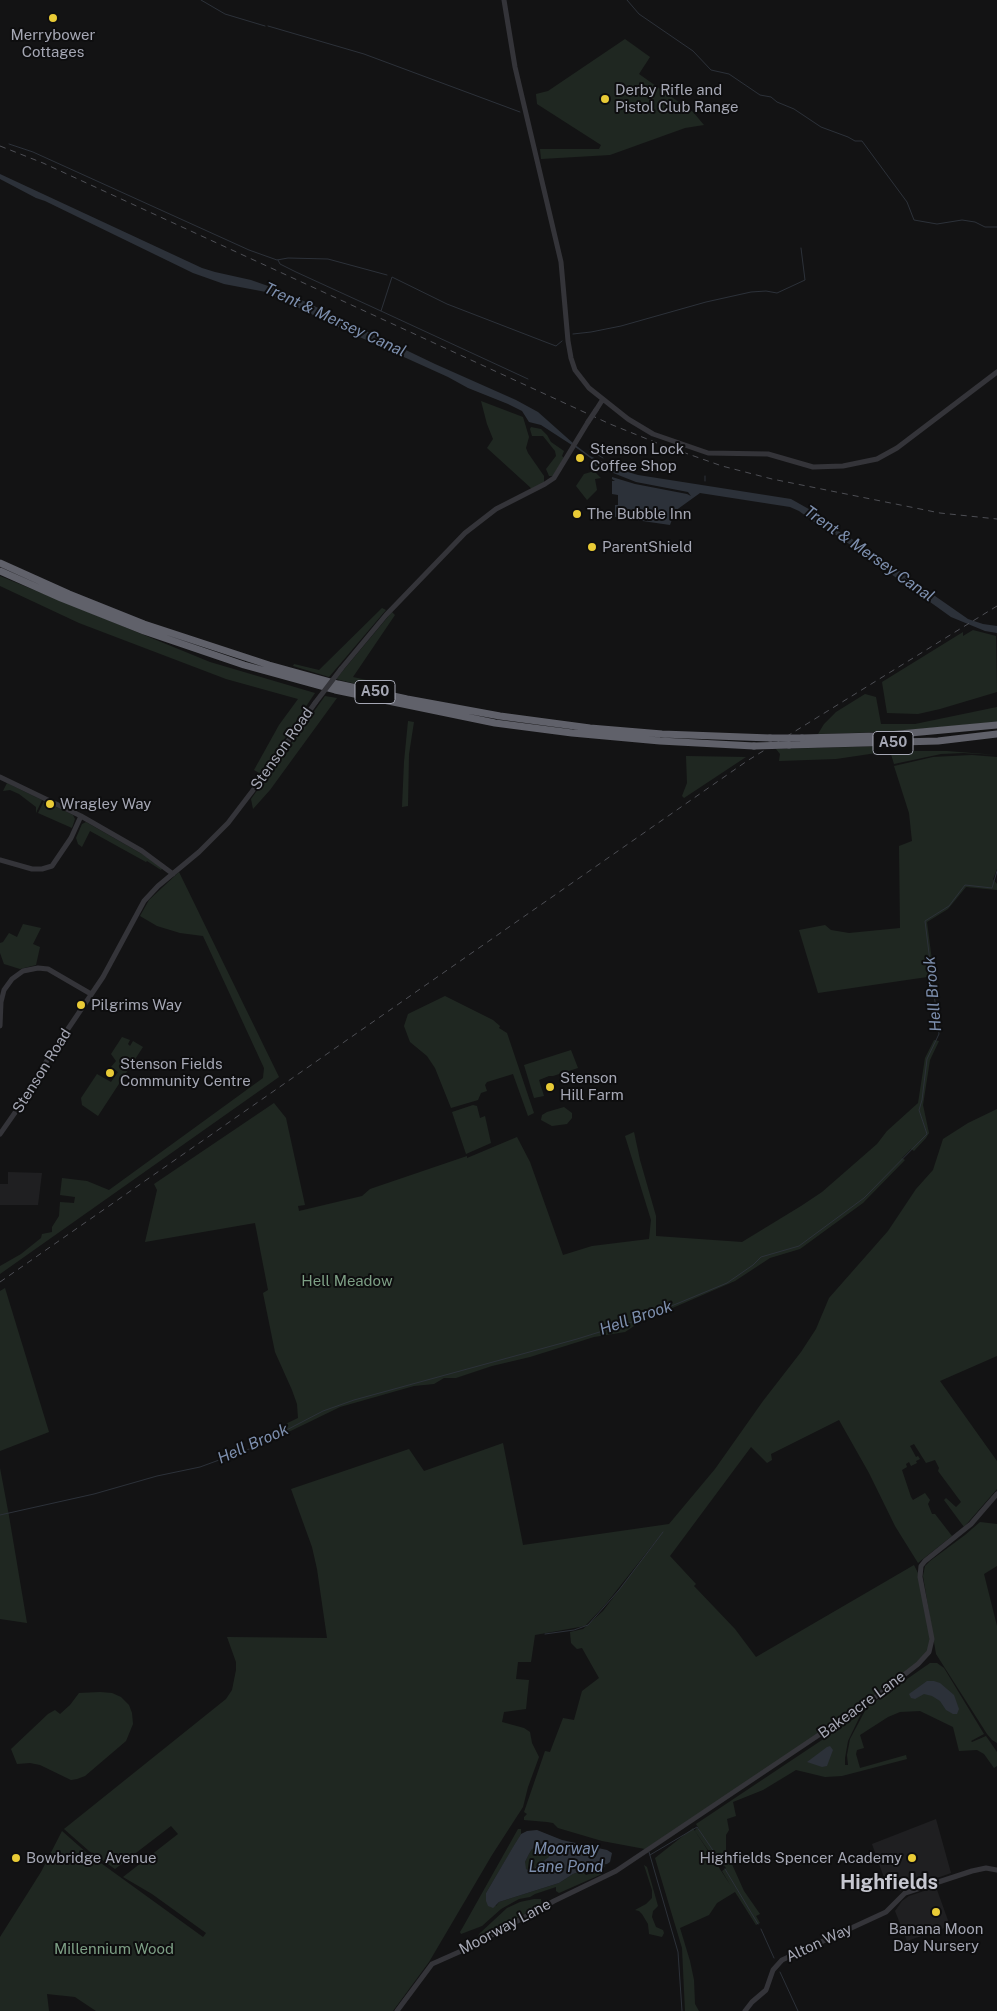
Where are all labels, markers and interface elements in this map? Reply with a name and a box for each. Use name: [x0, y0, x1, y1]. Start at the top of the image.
marker: Merrybower Cottages: [47, 12, 59, 24]
place label: Merrybower Cottages: [11, 26, 95, 61]
place label: Derby Rifle and Pistol Club Range: [615, 81, 739, 116]
marker: Derby Rifle and Pistol Club Range: [599, 93, 611, 105]
water label: Trent & Mersey Canal: [261, 279, 409, 361]
place label: Stenson Lock Coffee Shop: [590, 440, 684, 475]
marker: Stenson Lock Coffee Shop: [574, 452, 586, 464]
water label: Trent & Mersey Canal: [800, 502, 938, 606]
place label: The Bubble Inn: [587, 505, 691, 523]
marker: The Bubble Inn: [571, 508, 583, 520]
place label: ParentShield: [602, 538, 692, 556]
marker: ParentShield: [586, 541, 598, 553]
road number: A50: [355, 680, 395, 704]
street label: Stenson Road: [247, 704, 317, 794]
road number: A50: [873, 731, 913, 754]
place label: Wragley Way: [60, 795, 151, 813]
marker: Wragley Way: [44, 798, 56, 810]
water label: Hell Brook: [920, 955, 946, 1033]
place label: Pilgrims Way: [91, 996, 182, 1014]
marker: Pilgrims Way: [75, 999, 87, 1011]
street label: Stenson Road: [9, 1025, 75, 1117]
place label: Stenson Fields Community Centre: [120, 1055, 251, 1090]
marker: Stenson Fields Community Centre: [104, 1067, 116, 1079]
place label: Stenson Hill Farm: [560, 1069, 624, 1104]
marker: Stenson Hill Farm: [544, 1081, 556, 1093]
park label: Hell Meadow: [301, 1272, 393, 1290]
water label: Hell Brook: [597, 1297, 675, 1339]
water label: Hell Brook: [214, 1420, 292, 1468]
street label: Bakeacre Lane: [815, 1667, 909, 1743]
water label: Moorway Lane Pond: [528, 1839, 604, 1877]
place label: Bowbridge Avenue: [26, 1849, 156, 1867]
place label: Highfields Spencer Academy: [699, 1849, 902, 1867]
marker: Bowbridge Avenue: [10, 1852, 22, 1864]
marker: Highfields Spencer Academy: [906, 1852, 918, 1864]
district label: Highfields: [840, 1871, 938, 1895]
street label: Moorway Lane: [456, 1895, 554, 1959]
marker: Banana Moon Day Nursery: [930, 1906, 942, 1918]
street label: Alton Way: [783, 1920, 855, 1966]
place label: Banana Moon Day Nursery: [889, 1920, 983, 1955]
park label: Millennium Wood: [54, 1940, 174, 1958]

